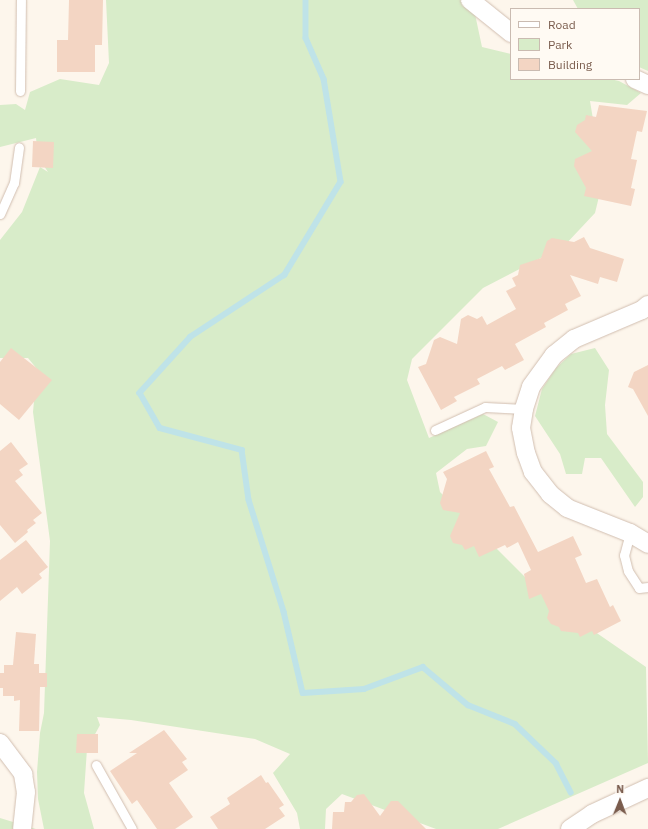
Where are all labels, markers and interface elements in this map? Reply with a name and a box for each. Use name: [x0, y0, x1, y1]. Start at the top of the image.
legend: [510, 8, 640, 80]
text: Road: [548, 17, 576, 32]
text: Park: [548, 37, 572, 52]
text: Building: [548, 57, 592, 72]
north arrow: [600, 781, 640, 821]
text: N: [616, 782, 624, 796]

